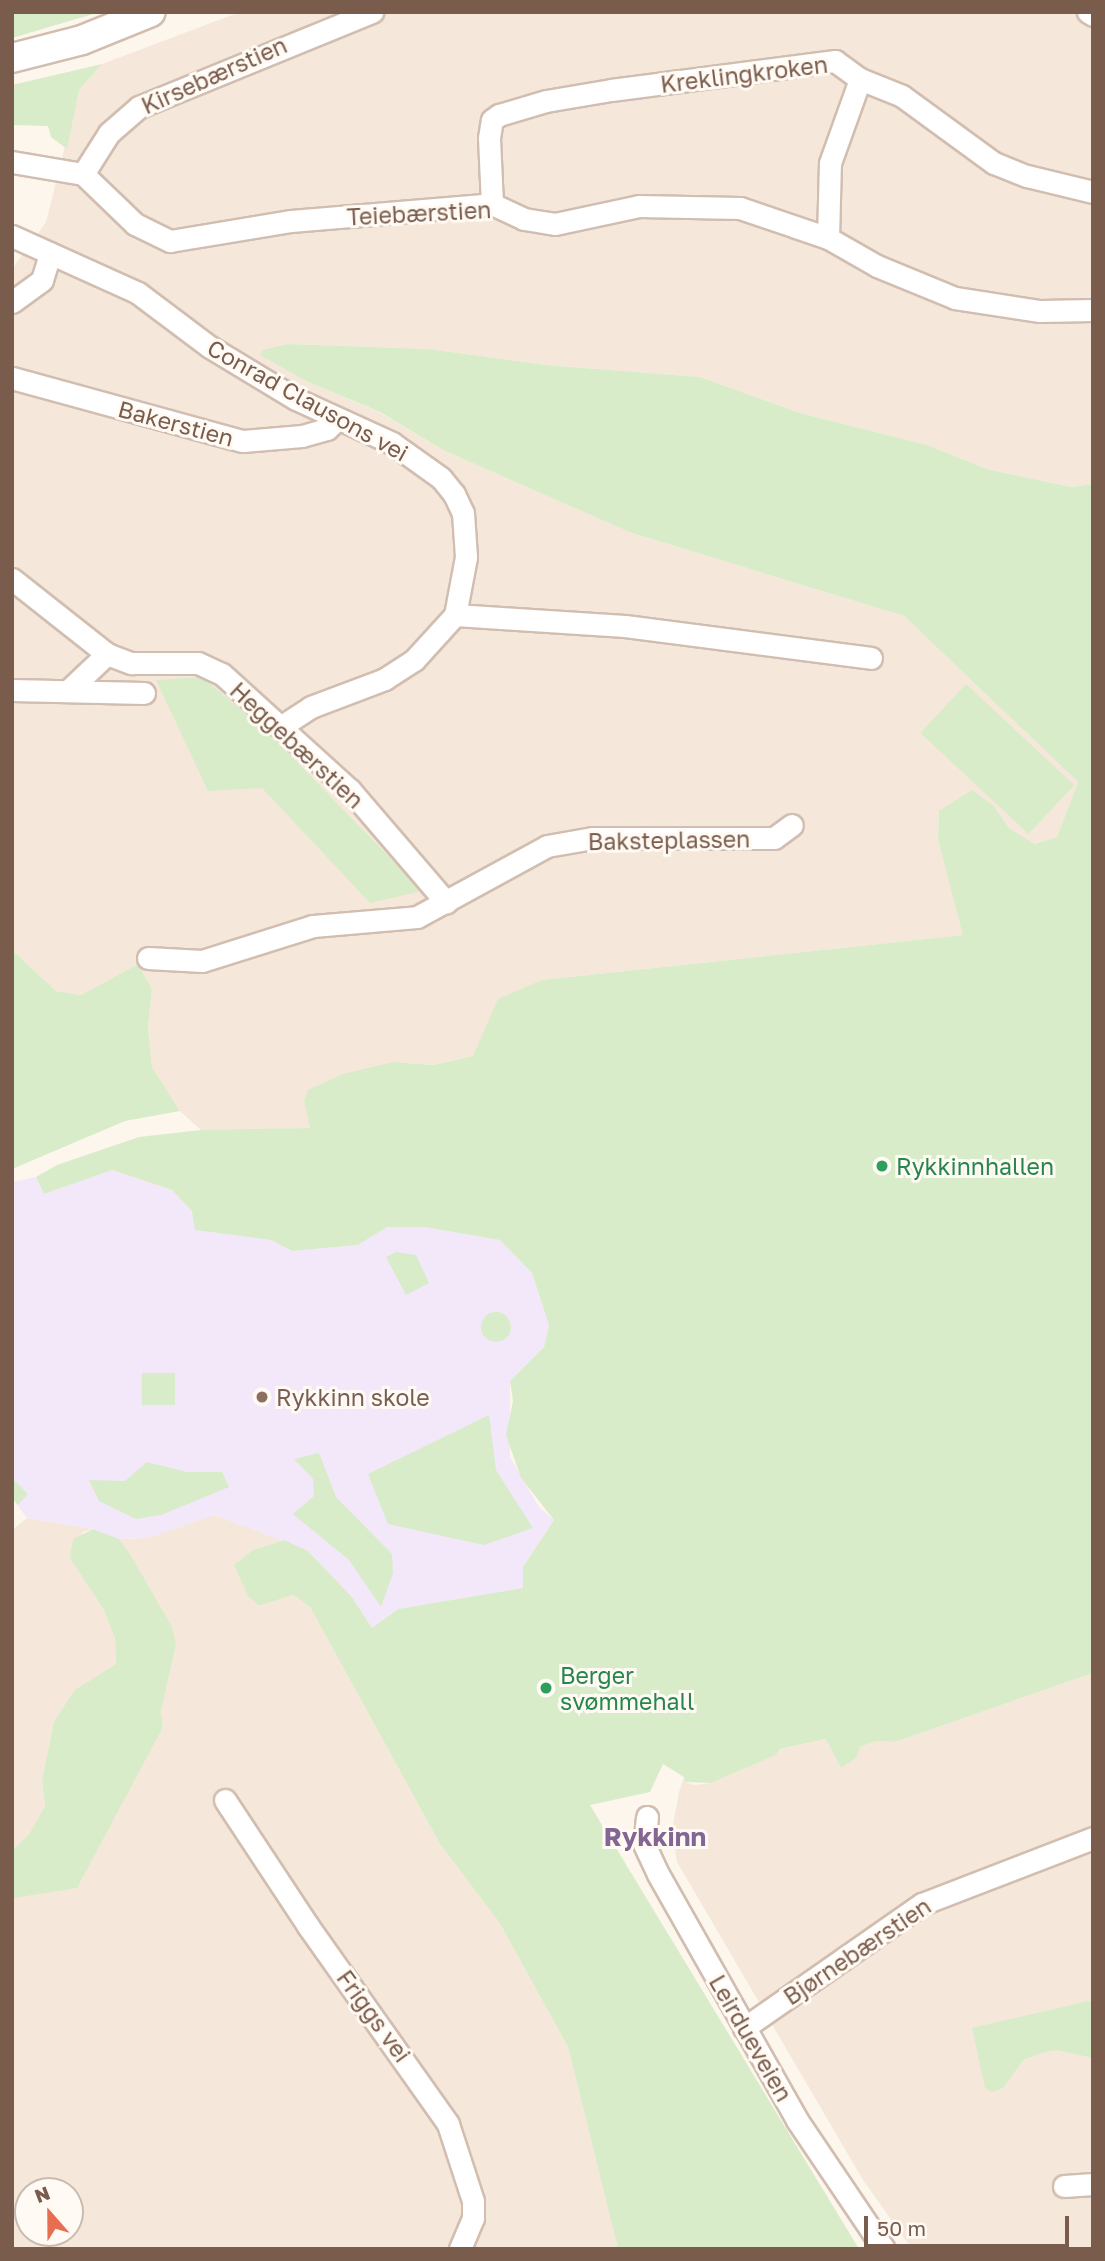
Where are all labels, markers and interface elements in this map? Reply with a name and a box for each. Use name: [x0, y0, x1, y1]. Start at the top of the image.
street label: Kirsebærstien: [137, 31, 291, 119]
street label: Kreklingkroken: [659, 50, 829, 98]
street label: Teiebærstien: [346, 195, 492, 231]
street label: Conrad Clausons vei: [203, 333, 413, 467]
street label: Bakerstien: [115, 394, 237, 452]
street label: Heggebærstien: [225, 676, 369, 814]
street label: Baksteplassen: [588, 825, 750, 855]
place label: Rykkinnhallen: [896, 1152, 1054, 1180]
marker: Rykkinnhallen: [874, 1158, 890, 1174]
place label: Rykkinn skole: [276, 1383, 430, 1411]
marker: Rykkinn skole: [254, 1389, 270, 1405]
place label: Berger svømmehall: [560, 1661, 694, 1715]
marker: Berger svømmehall: [538, 1680, 554, 1696]
district label: Rykkinn: [604, 1821, 706, 1853]
street label: Bjørnebærstien: [778, 1892, 936, 2010]
street label: Friggs vei: [331, 1965, 417, 2067]
street label: Leirdueveien: [704, 1970, 798, 2106]
north arrow: [14, 2177, 84, 2247]
text: N: [31, 2180, 53, 2207]
scale bar: [867, 2202, 1072, 2246]
text: 50 m: [877, 2215, 926, 2241]

